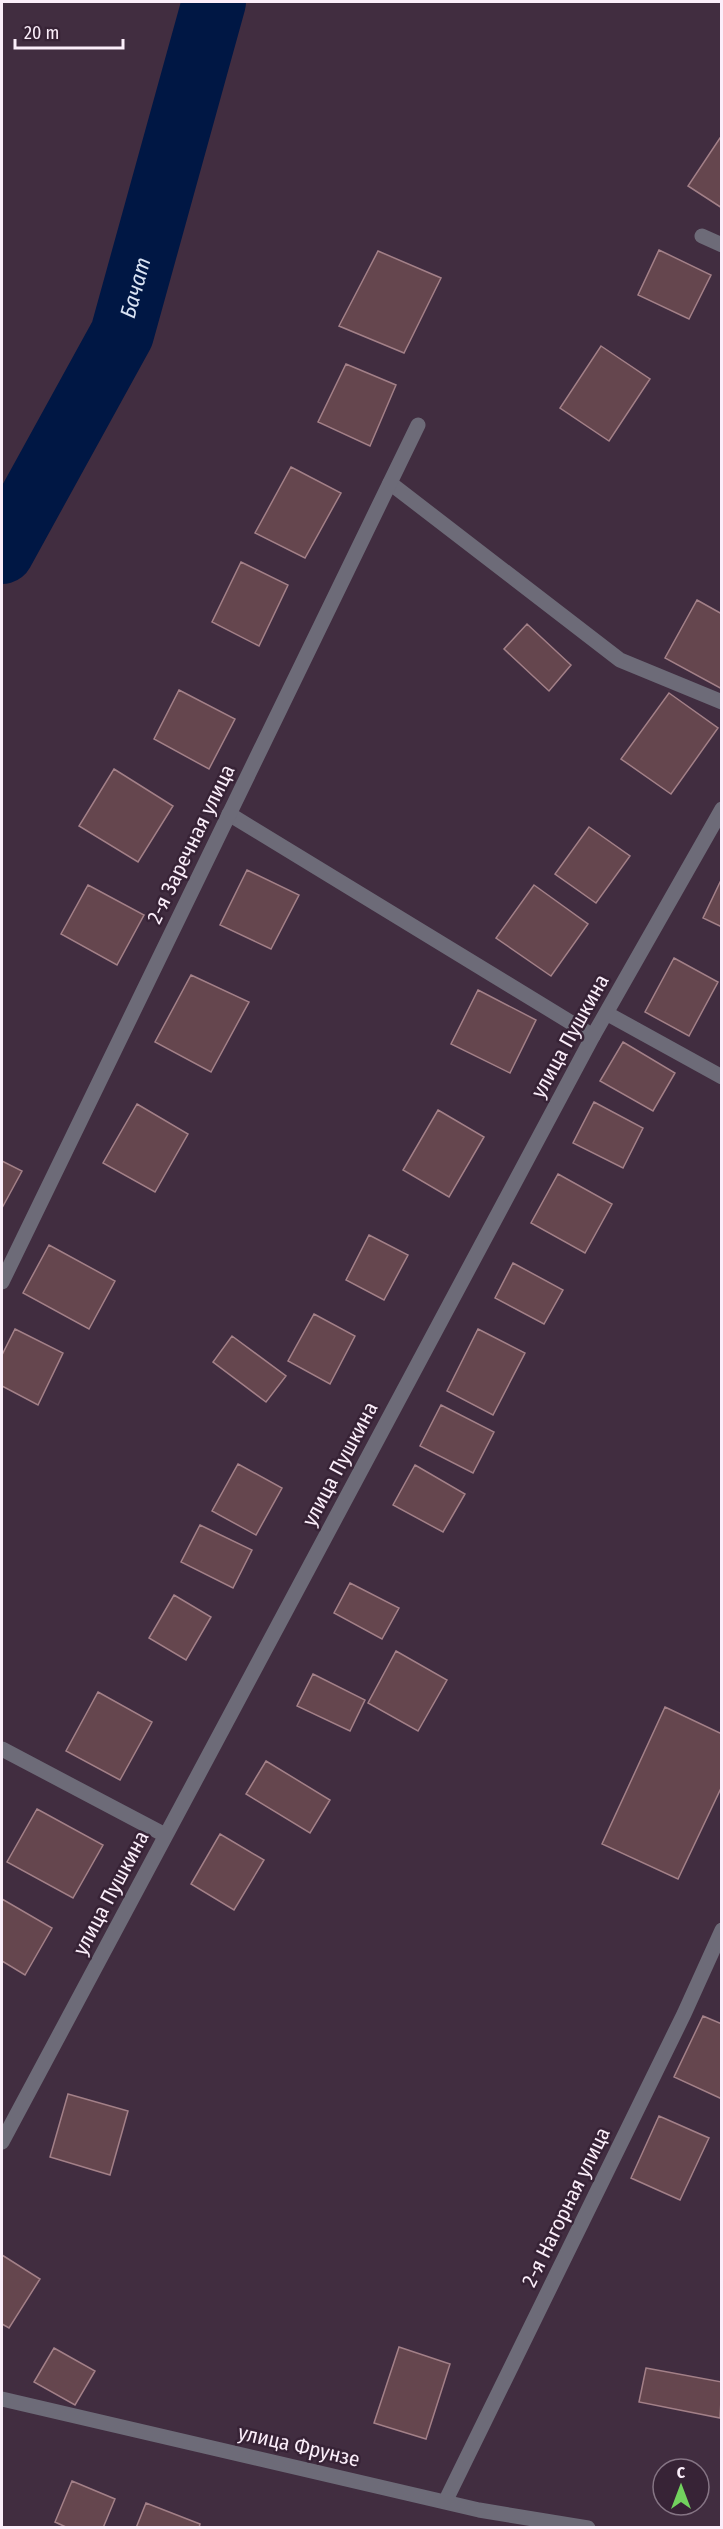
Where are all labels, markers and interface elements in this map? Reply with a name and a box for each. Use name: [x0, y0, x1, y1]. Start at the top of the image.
scale bar: [15, 12, 123, 50]
text: 20 m: [24, 22, 59, 44]
water label: Бачат: [114, 254, 156, 321]
street label: 2-я Заречная улица: [141, 760, 241, 928]
street label: улица Пушкина: [525, 970, 615, 1102]
street label: улица Пушкина: [296, 1397, 384, 1531]
street label: улица Пушкина: [67, 1826, 155, 1960]
street label: 2-я Нагорная улица: [516, 2123, 616, 2291]
street label: улица Фрунзе: [236, 2419, 362, 2473]
north arrow: [651, 2457, 711, 2517]
text: С: [677, 2463, 686, 2482]

